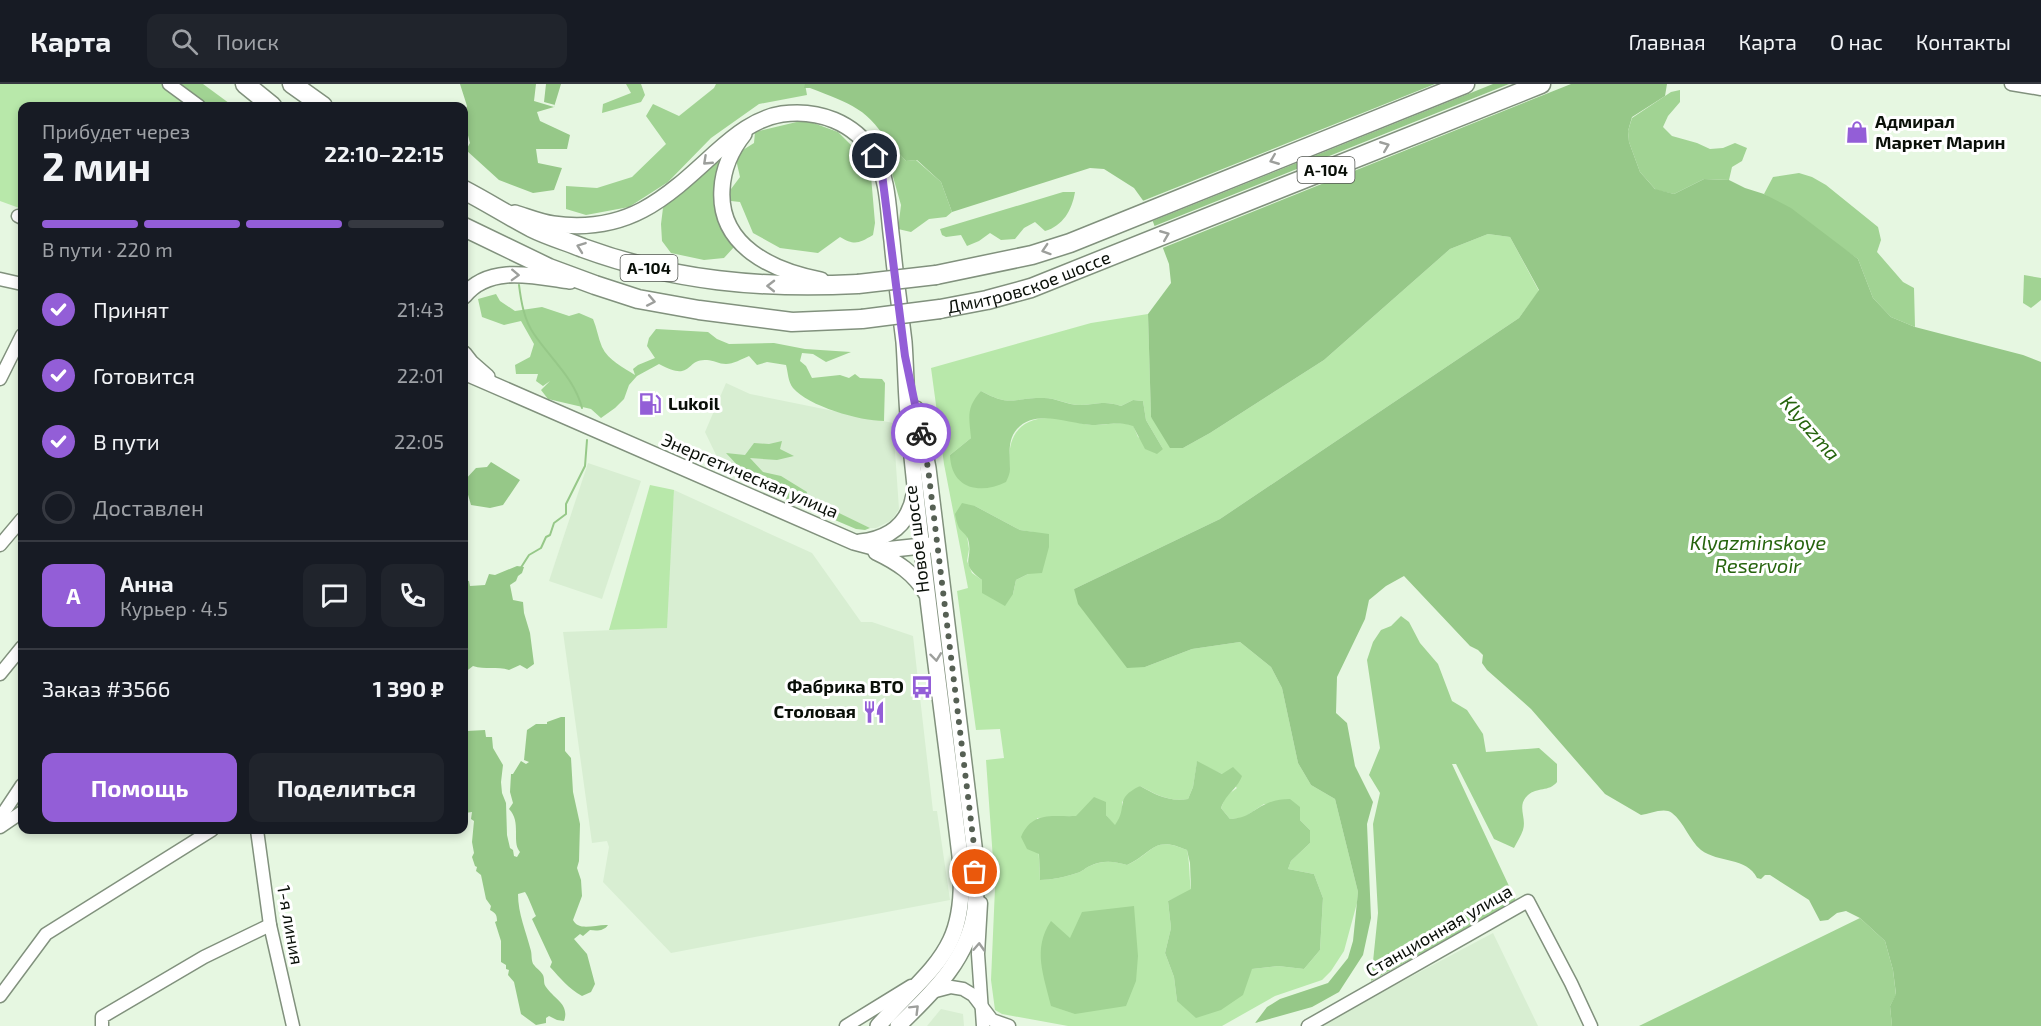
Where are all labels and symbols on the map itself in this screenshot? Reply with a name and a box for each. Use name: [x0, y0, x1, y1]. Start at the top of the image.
place label: Адмирал Маркет Марин: [1875, 110, 2006, 153]
shop icon: Адмирал Маркет Марин: [1844, 119, 1870, 145]
pin: [849, 130, 900, 181]
one-way arrow: [1379, 141, 1390, 153]
one-way arrow: [1270, 153, 1280, 166]
one-way arrow: [703, 154, 714, 165]
road number: А-104: [1298, 157, 1354, 183]
one-way arrow: [1159, 229, 1170, 242]
one-way arrow: [576, 242, 587, 254]
one-way arrow: [1041, 243, 1052, 255]
street label: Дмитровское шоссе: [945, 245, 1113, 317]
road number: А-104: [620, 255, 678, 281]
one-way arrow: [511, 269, 520, 281]
one-way arrow: [767, 279, 776, 292]
one-way arrow: [646, 294, 656, 307]
water label: Klyazma: [1775, 390, 1846, 466]
fuel station icon: Lukoil: [637, 391, 663, 417]
place label: Lukoil: [668, 392, 720, 414]
courier: [891, 403, 951, 463]
street label: Энергетическая улица: [659, 428, 842, 522]
street label: Новое шоссе: [898, 484, 934, 594]
water label: Klyazminskoye Reservoir: [1690, 530, 1827, 577]
one-way arrow: [930, 652, 942, 661]
bus stop icon: Фабрика ВТО: [909, 674, 935, 700]
place label: Фабрика ВТО: [787, 675, 904, 697]
restaurant icon: Столовая: [861, 699, 887, 725]
place label: Столовая: [774, 700, 856, 722]
pin: [949, 846, 1000, 897]
street label: Станционная улица: [1361, 879, 1516, 981]
street label: 1-я линия: [273, 883, 309, 966]
one-way arrow: [972, 942, 985, 951]
one-way arrow: [909, 1005, 919, 1016]

